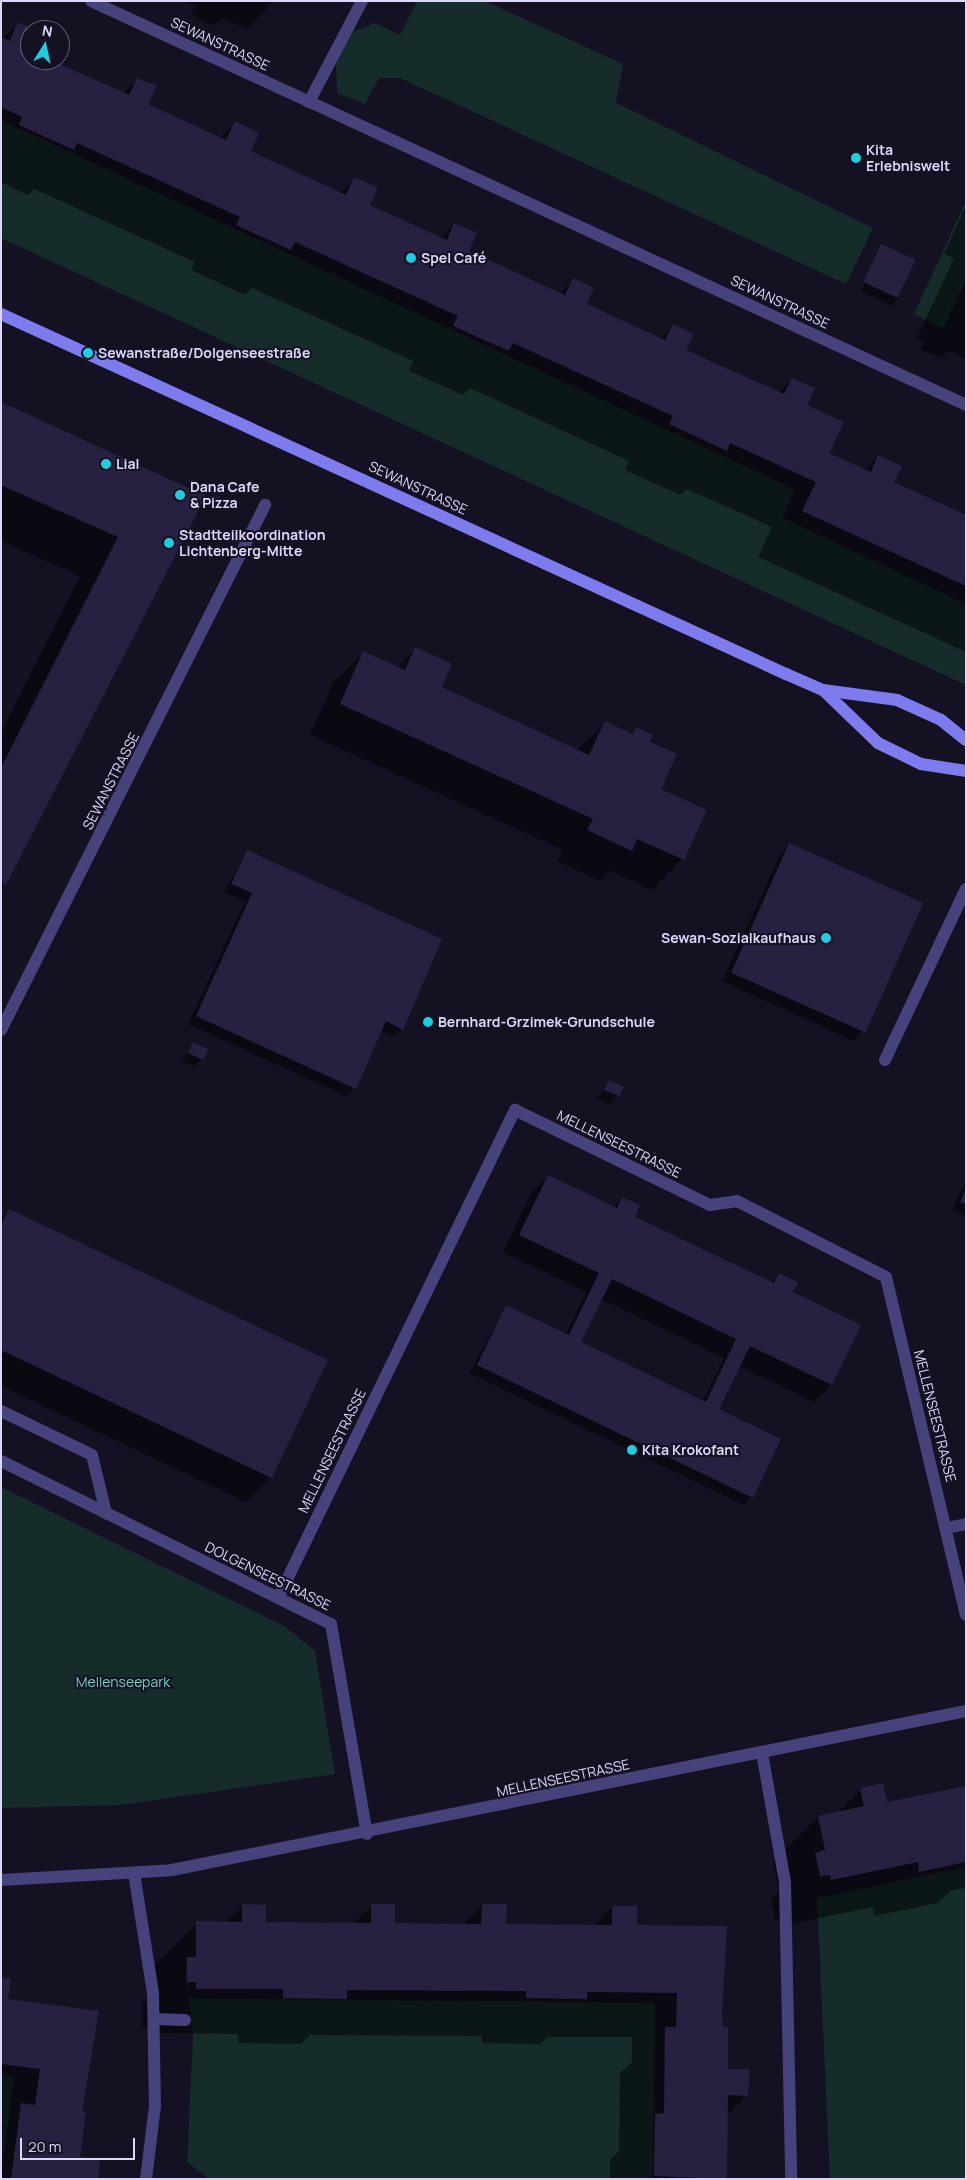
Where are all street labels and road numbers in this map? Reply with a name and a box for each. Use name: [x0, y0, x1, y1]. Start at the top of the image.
street label: SEWANSTRASSE: [168, 14, 272, 74]
street label: SEWANSTRASSE: [728, 272, 832, 332]
street label: SEWANSTRASSE: [366, 458, 470, 518]
street label: SEWANSTRASSE: [79, 730, 143, 832]
street label: MELLENSEESTRASSE: [554, 1107, 684, 1181]
street label: MELLENSEESTRASSE: [910, 1348, 960, 1484]
street label: MELLENSEESTRASSE: [295, 1386, 369, 1516]
street label: DOLGENSEESTRASSE: [202, 1538, 334, 1614]
street label: MELLENSEESTRASSE: [495, 1756, 631, 1800]

